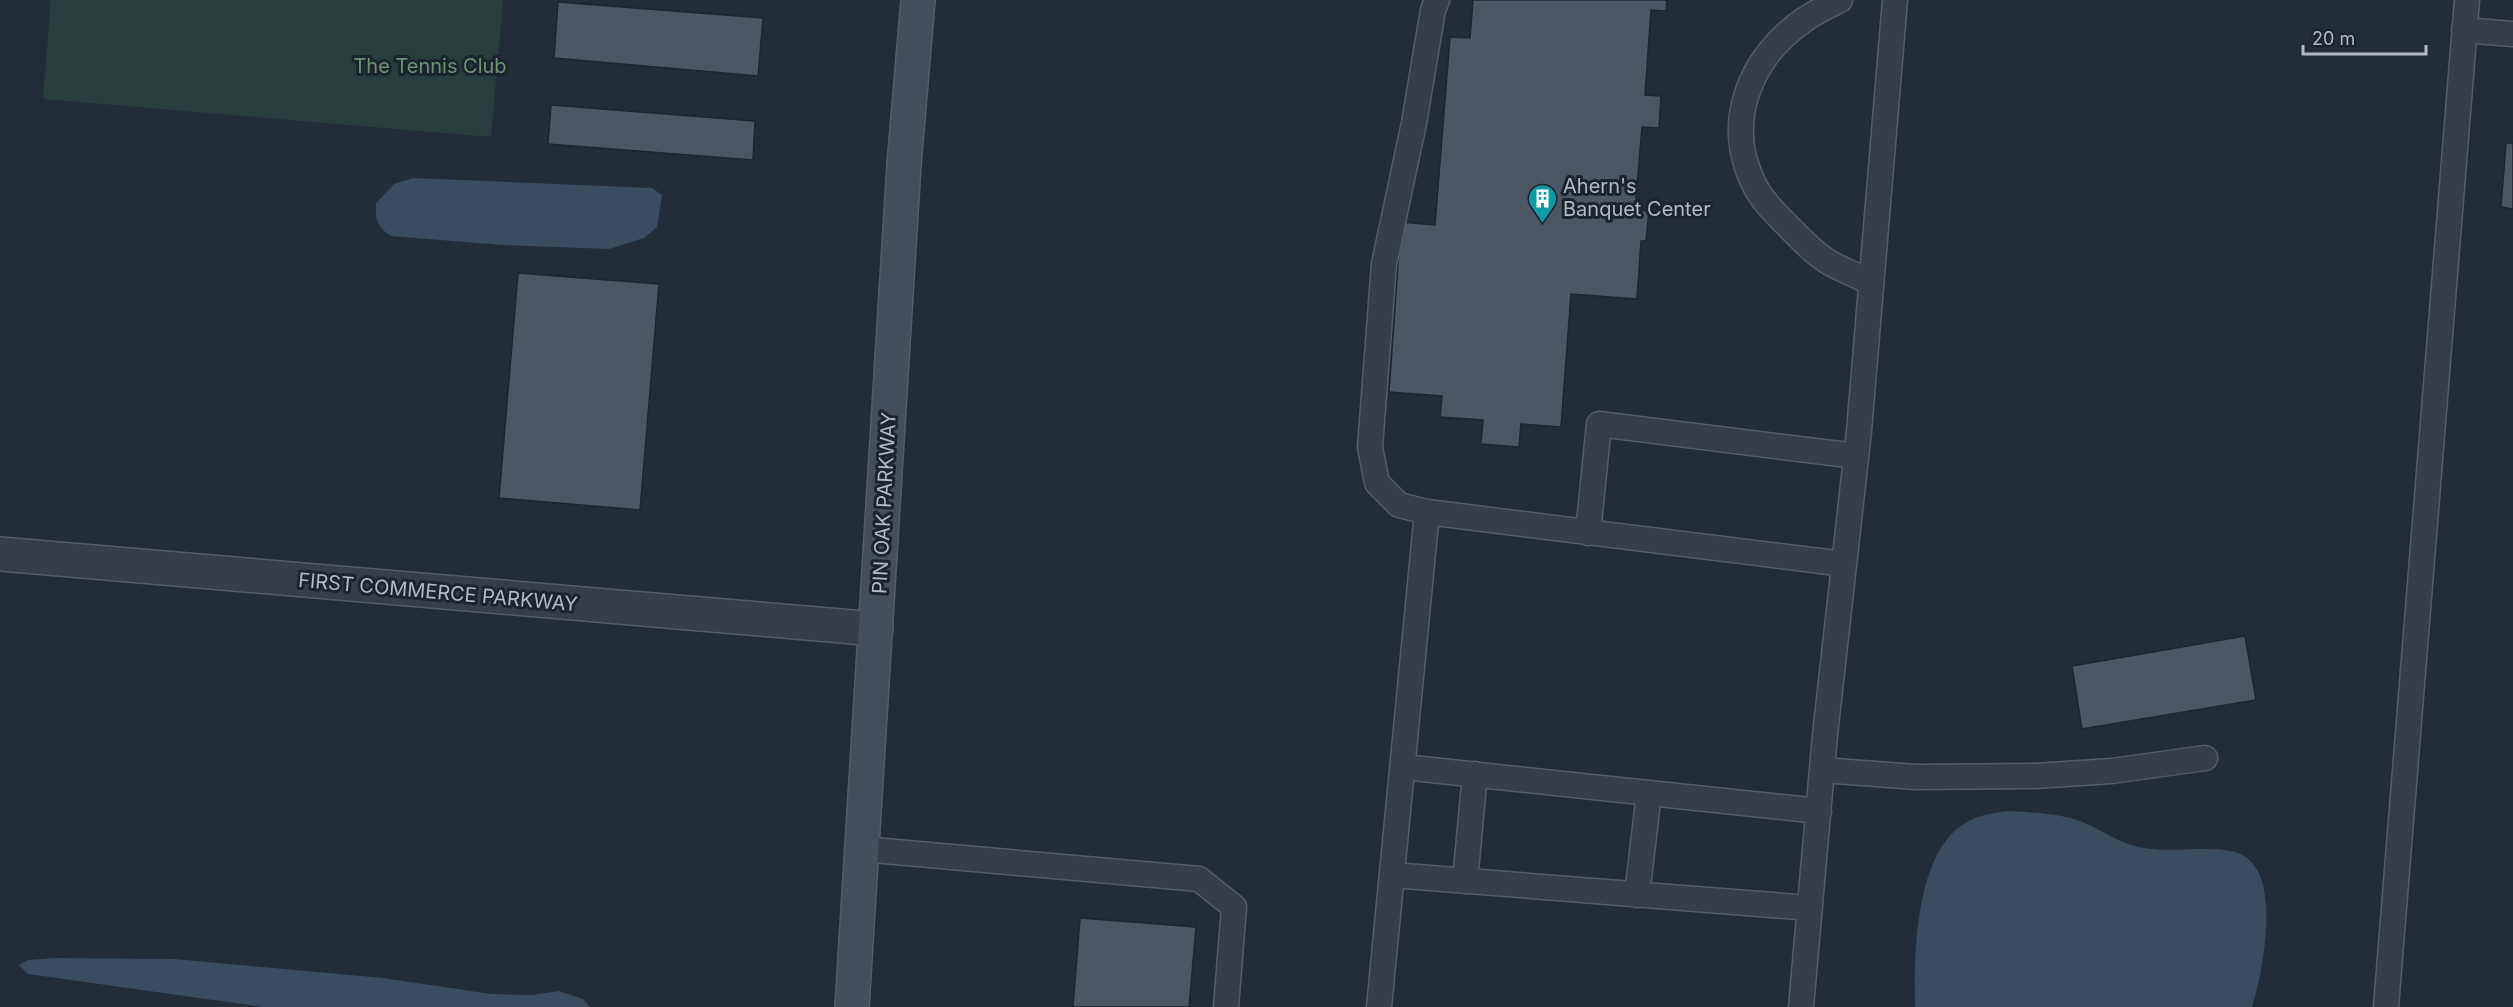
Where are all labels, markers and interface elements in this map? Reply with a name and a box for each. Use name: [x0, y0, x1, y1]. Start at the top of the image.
scale bar: [2303, 18, 2426, 56]
text: 20 m: [2312, 28, 2355, 49]
park label: The Tennis Club: [353, 54, 507, 78]
place label: Ahern's Banquet Center: [1563, 174, 1711, 221]
building icon: Ahern's Banquet Center: [1526, 182, 1558, 224]
street label: PIN OAK PARKWAY: [867, 411, 901, 595]
street label: FIRST COMMERCE PARKWAY: [297, 568, 579, 616]

